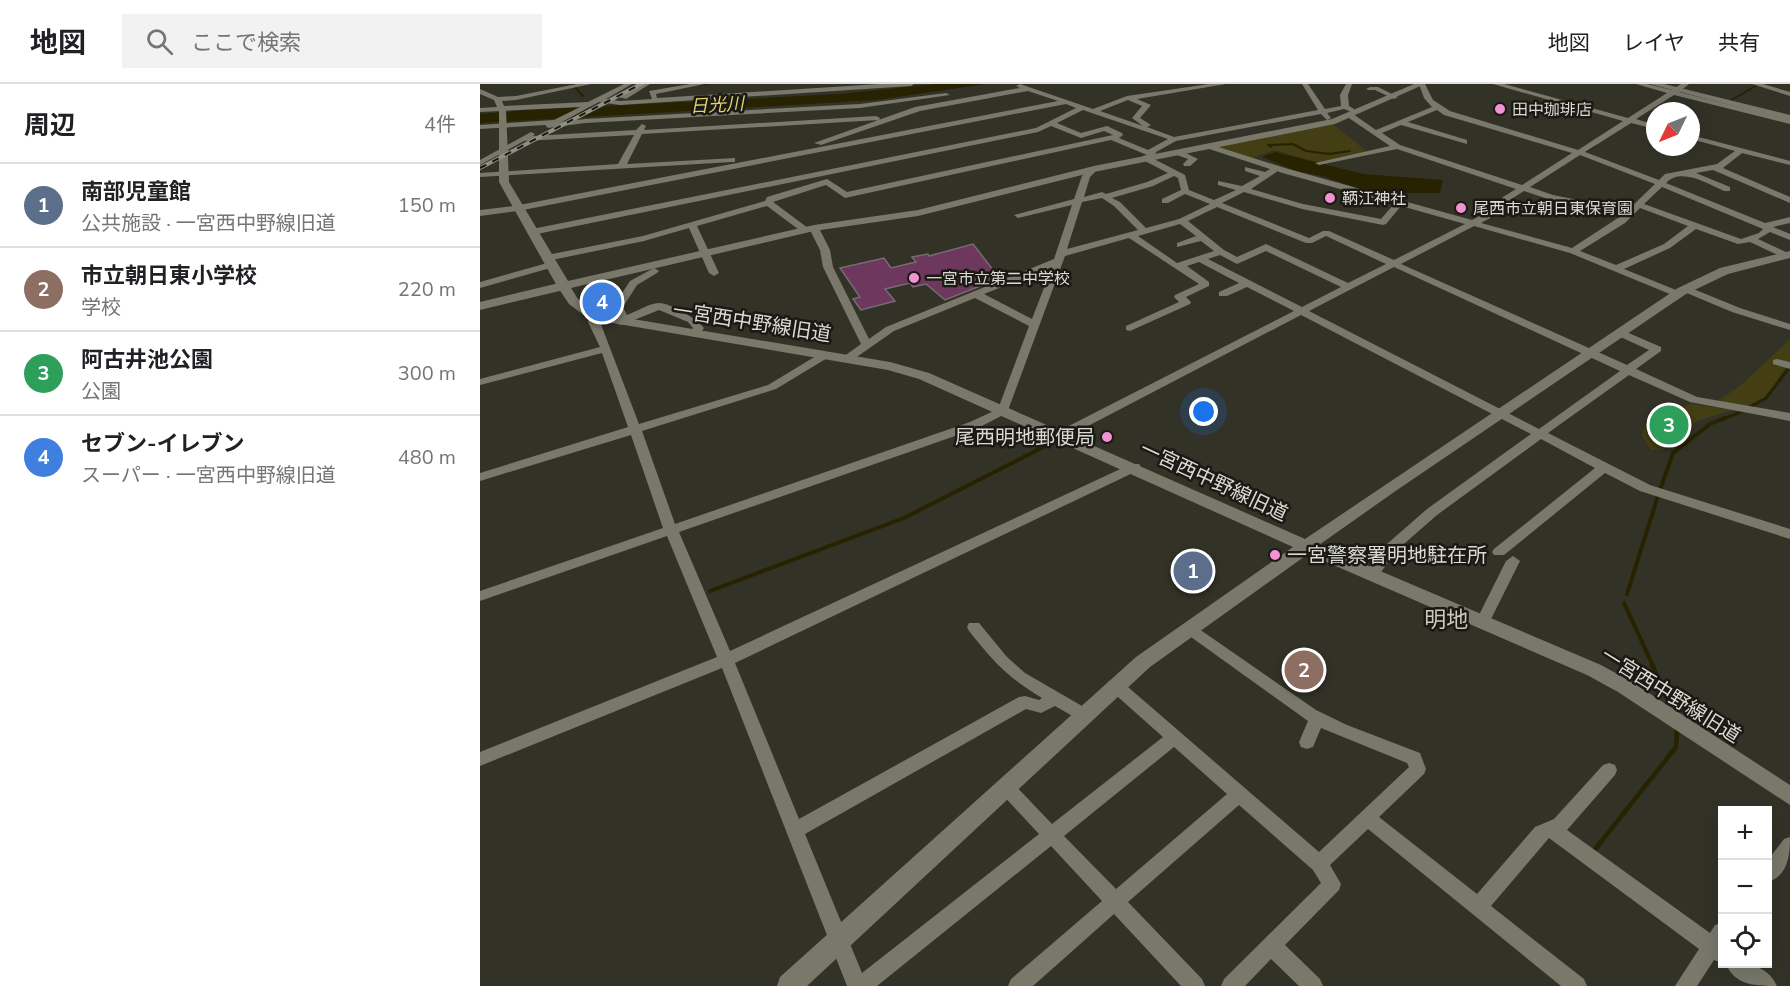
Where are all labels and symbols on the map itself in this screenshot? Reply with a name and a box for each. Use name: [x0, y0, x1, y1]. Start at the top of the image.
water label: 日光川: [689, 91, 747, 118]
place label: 田中珈琲店: [1512, 99, 1592, 121]
marker: 田中珈琲店: [1493, 102, 1507, 116]
north arrow: [1646, 102, 1700, 156]
place label: 鞆江神社: [1342, 188, 1406, 210]
marker: 鞆江神社: [1323, 191, 1337, 205]
place label: 尾西市立朝日東保育園: [1473, 198, 1633, 220]
marker: 尾西市立朝日東保育園: [1454, 201, 1468, 215]
place label: 一宮市立第二中学校: [926, 268, 1070, 290]
marker: 一宮市立第二中学校: [907, 271, 921, 285]
pin: 4: [582, 280, 622, 324]
street label: 一宮西中野線旧道: [671, 297, 833, 348]
your location: [1189, 397, 1218, 426]
pin: 3: [1650, 402, 1688, 448]
place label: 尾西明地郵便局: [955, 424, 1095, 451]
marker: 尾西明地郵便局: [1100, 430, 1114, 444]
street label: 一宮西中野線旧道: [1136, 435, 1292, 527]
place label: 一宮警察署明地駐在所: [1287, 542, 1487, 569]
pin: 1: [1174, 548, 1212, 594]
marker: 一宮警察署明地駐在所: [1268, 548, 1282, 562]
district label: 明地: [1424, 605, 1468, 635]
street label: 一宮西中野線旧道: [1596, 642, 1746, 749]
pin: 2: [1284, 648, 1324, 692]

